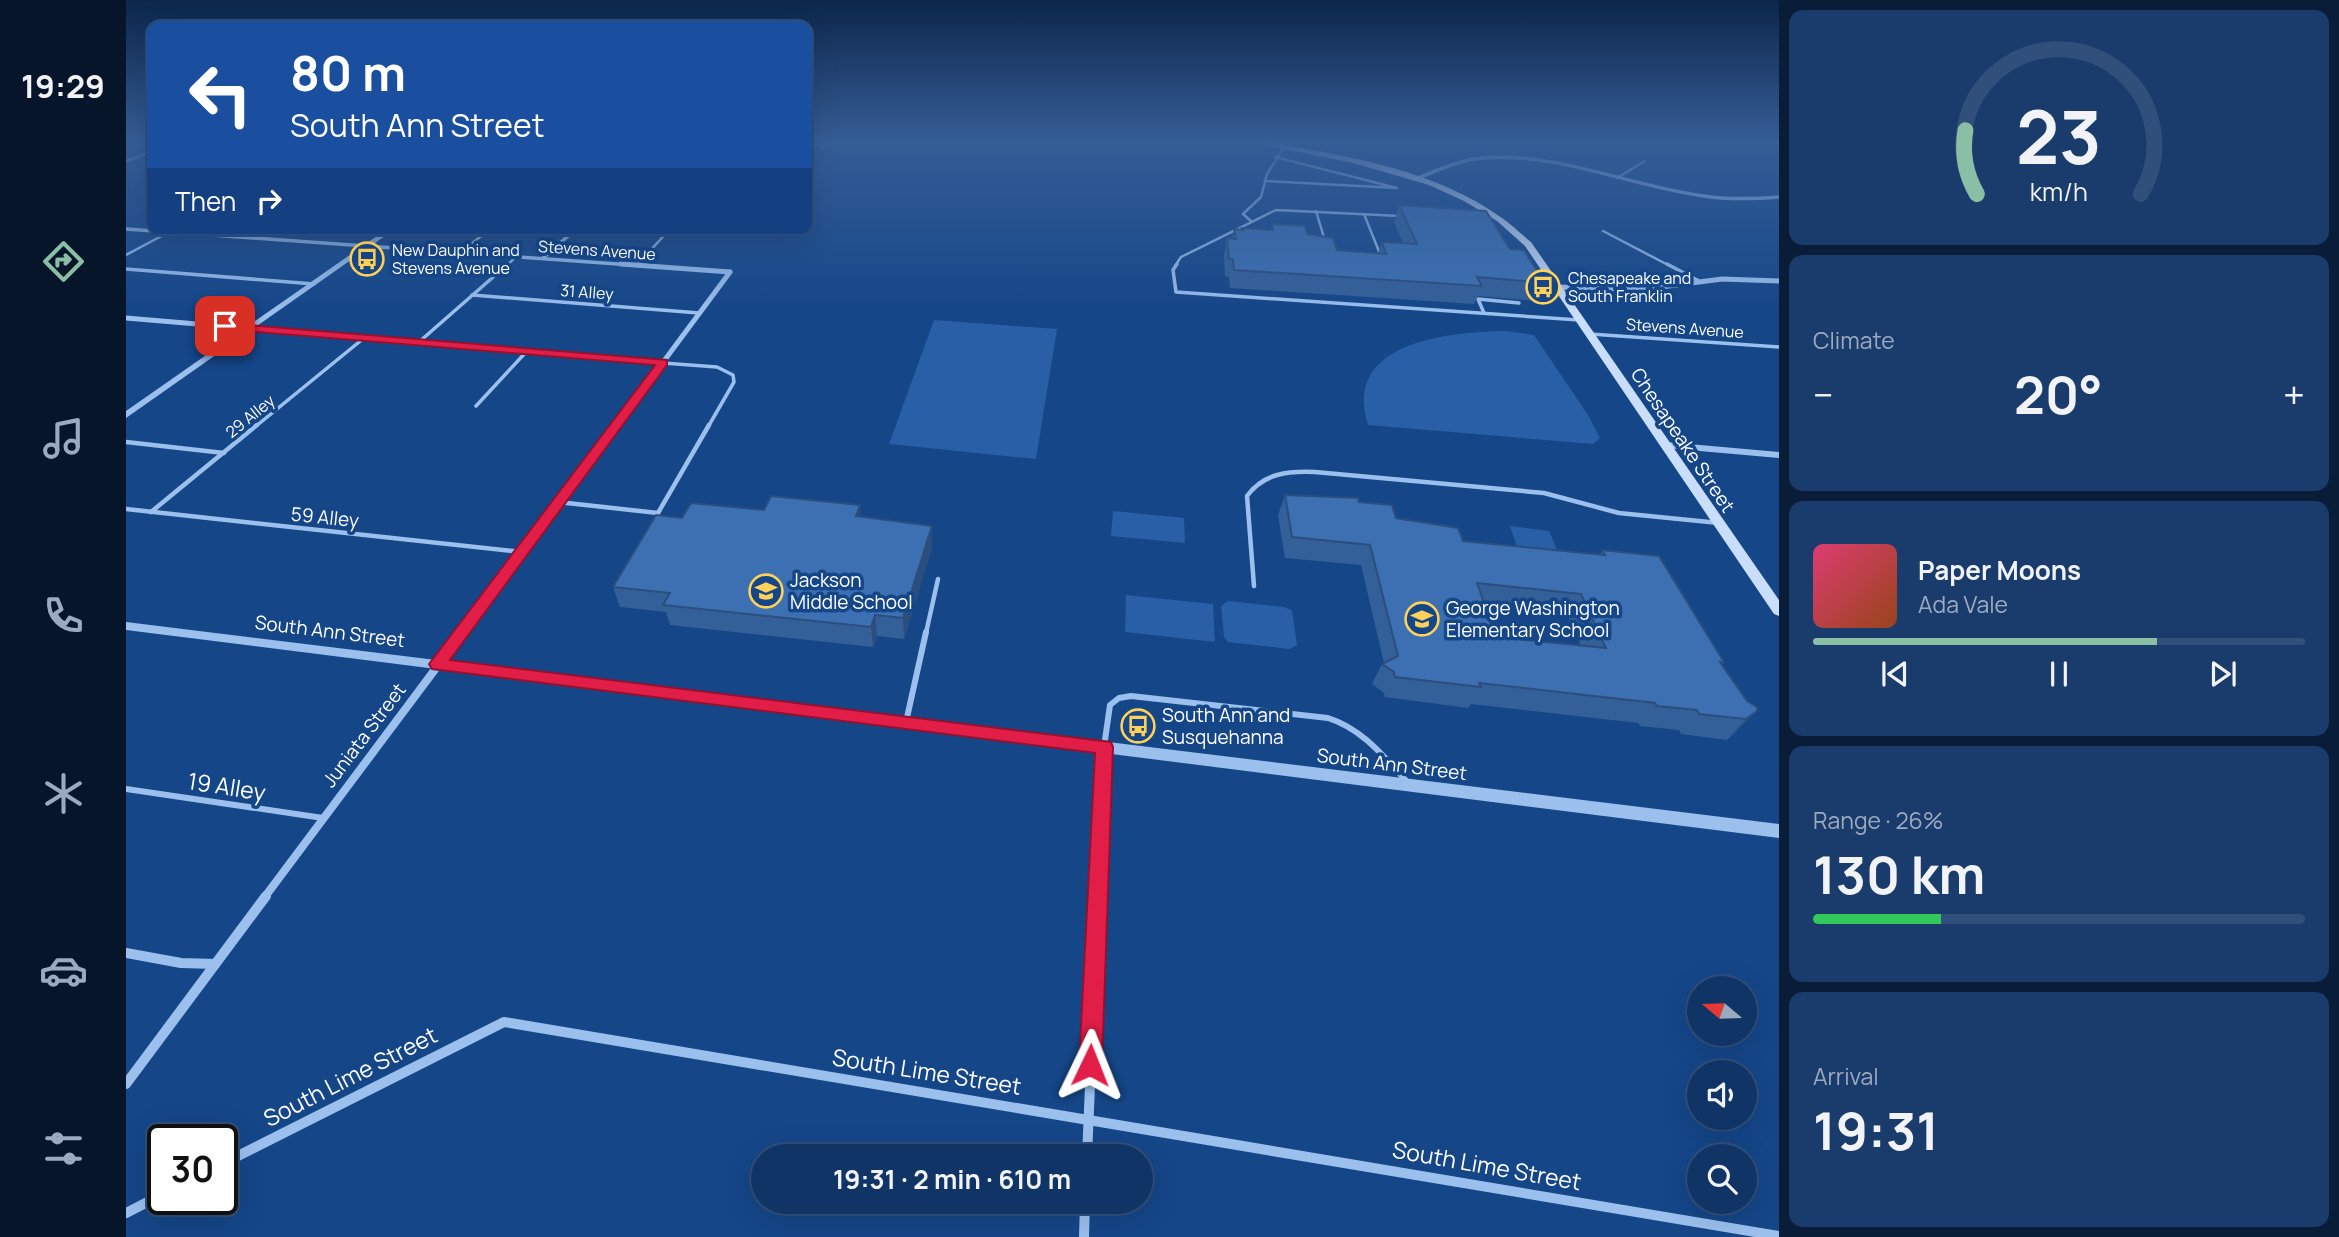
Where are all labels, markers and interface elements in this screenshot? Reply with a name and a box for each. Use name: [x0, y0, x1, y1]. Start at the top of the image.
text: 80 m: [290, 39, 406, 106]
icon: left: [175, 49, 266, 140]
text: 19:29: [21, 64, 105, 108]
text: 23: [2016, 86, 2102, 186]
text: South Ann Street: [290, 103, 545, 147]
text: km/h: [2030, 174, 2088, 209]
icon: right: [250, 182, 288, 220]
text: Then: [175, 183, 236, 219]
street label: Stevens Avenue: [537, 235, 657, 265]
icon: directions: [39, 237, 88, 286]
place label: New Dauphin and Stevens Avenue: [392, 239, 520, 279]
bus stop icon: New Dauphin and Stevens Avenue: [348, 240, 386, 278]
place label: Chesapeake and South Franklin: [1568, 267, 1691, 307]
bus stop icon: Chesapeake and South Franklin: [1524, 268, 1562, 306]
street label: 31 Alley: [560, 279, 615, 305]
pin: [195, 296, 255, 356]
icon: arrive: [206, 307, 244, 345]
street label: Stevens Avenue: [1625, 313, 1745, 343]
text: Climate: [1813, 324, 1895, 356]
text: 20°: [2014, 359, 2103, 430]
street label: Chesapeake Street: [1625, 363, 1741, 517]
text: −: [1813, 368, 1834, 420]
text: +: [2283, 368, 2305, 420]
street label: 29 Alley: [221, 389, 280, 443]
icon: music: [39, 414, 88, 463]
street label: 59 Alley: [290, 500, 360, 534]
text: Paper Moons: [1918, 552, 2081, 588]
place label: Jackson Middle School: [790, 567, 913, 615]
school or university icon: Jackson Middle School: [747, 572, 785, 610]
text: Ada Vale: [1918, 588, 2008, 620]
icon: phone: [39, 591, 88, 640]
place label: George Washington Elementary School: [1446, 595, 1620, 643]
school or university icon: George Washington Elementary School: [1403, 600, 1441, 638]
street label: South Ann Street: [253, 609, 407, 653]
icon: previous: [1876, 655, 1914, 693]
icon: pause: [2040, 655, 2078, 693]
icon: next: [2204, 655, 2242, 693]
street label: Juniata Street: [316, 678, 412, 792]
place label: South Ann and Susquehanna: [1162, 702, 1290, 750]
bus stop icon: South Ann and Susquehanna: [1119, 707, 1157, 745]
street label: South Ann Street: [1315, 742, 1469, 786]
street label: 19 Alley: [186, 764, 268, 808]
icon: climate: [39, 769, 88, 818]
text: Range · 26%: [1813, 804, 1944, 836]
text: 130 km: [1813, 839, 1985, 910]
icon: car: [39, 946, 88, 995]
north arrow: [1687, 976, 1757, 1046]
map controls: [1687, 976, 1757, 1214]
street label: South Lime Street: [258, 1018, 442, 1134]
position arrow: [1053, 1028, 1127, 1102]
street label: South Lime Street: [830, 1040, 1024, 1102]
button: sound: [1687, 1060, 1757, 1130]
text: Arrival: [1813, 1060, 1879, 1092]
text: 19:31: [1813, 1095, 1939, 1166]
icon: filters: [39, 1124, 88, 1173]
speed limit sign: 30: [147, 1124, 238, 1215]
street label: South Lime Street: [1390, 1133, 1584, 1197]
button: search: [1687, 1144, 1757, 1214]
text: 19:31 · 2 min · 610 m: [833, 1161, 1071, 1197]

